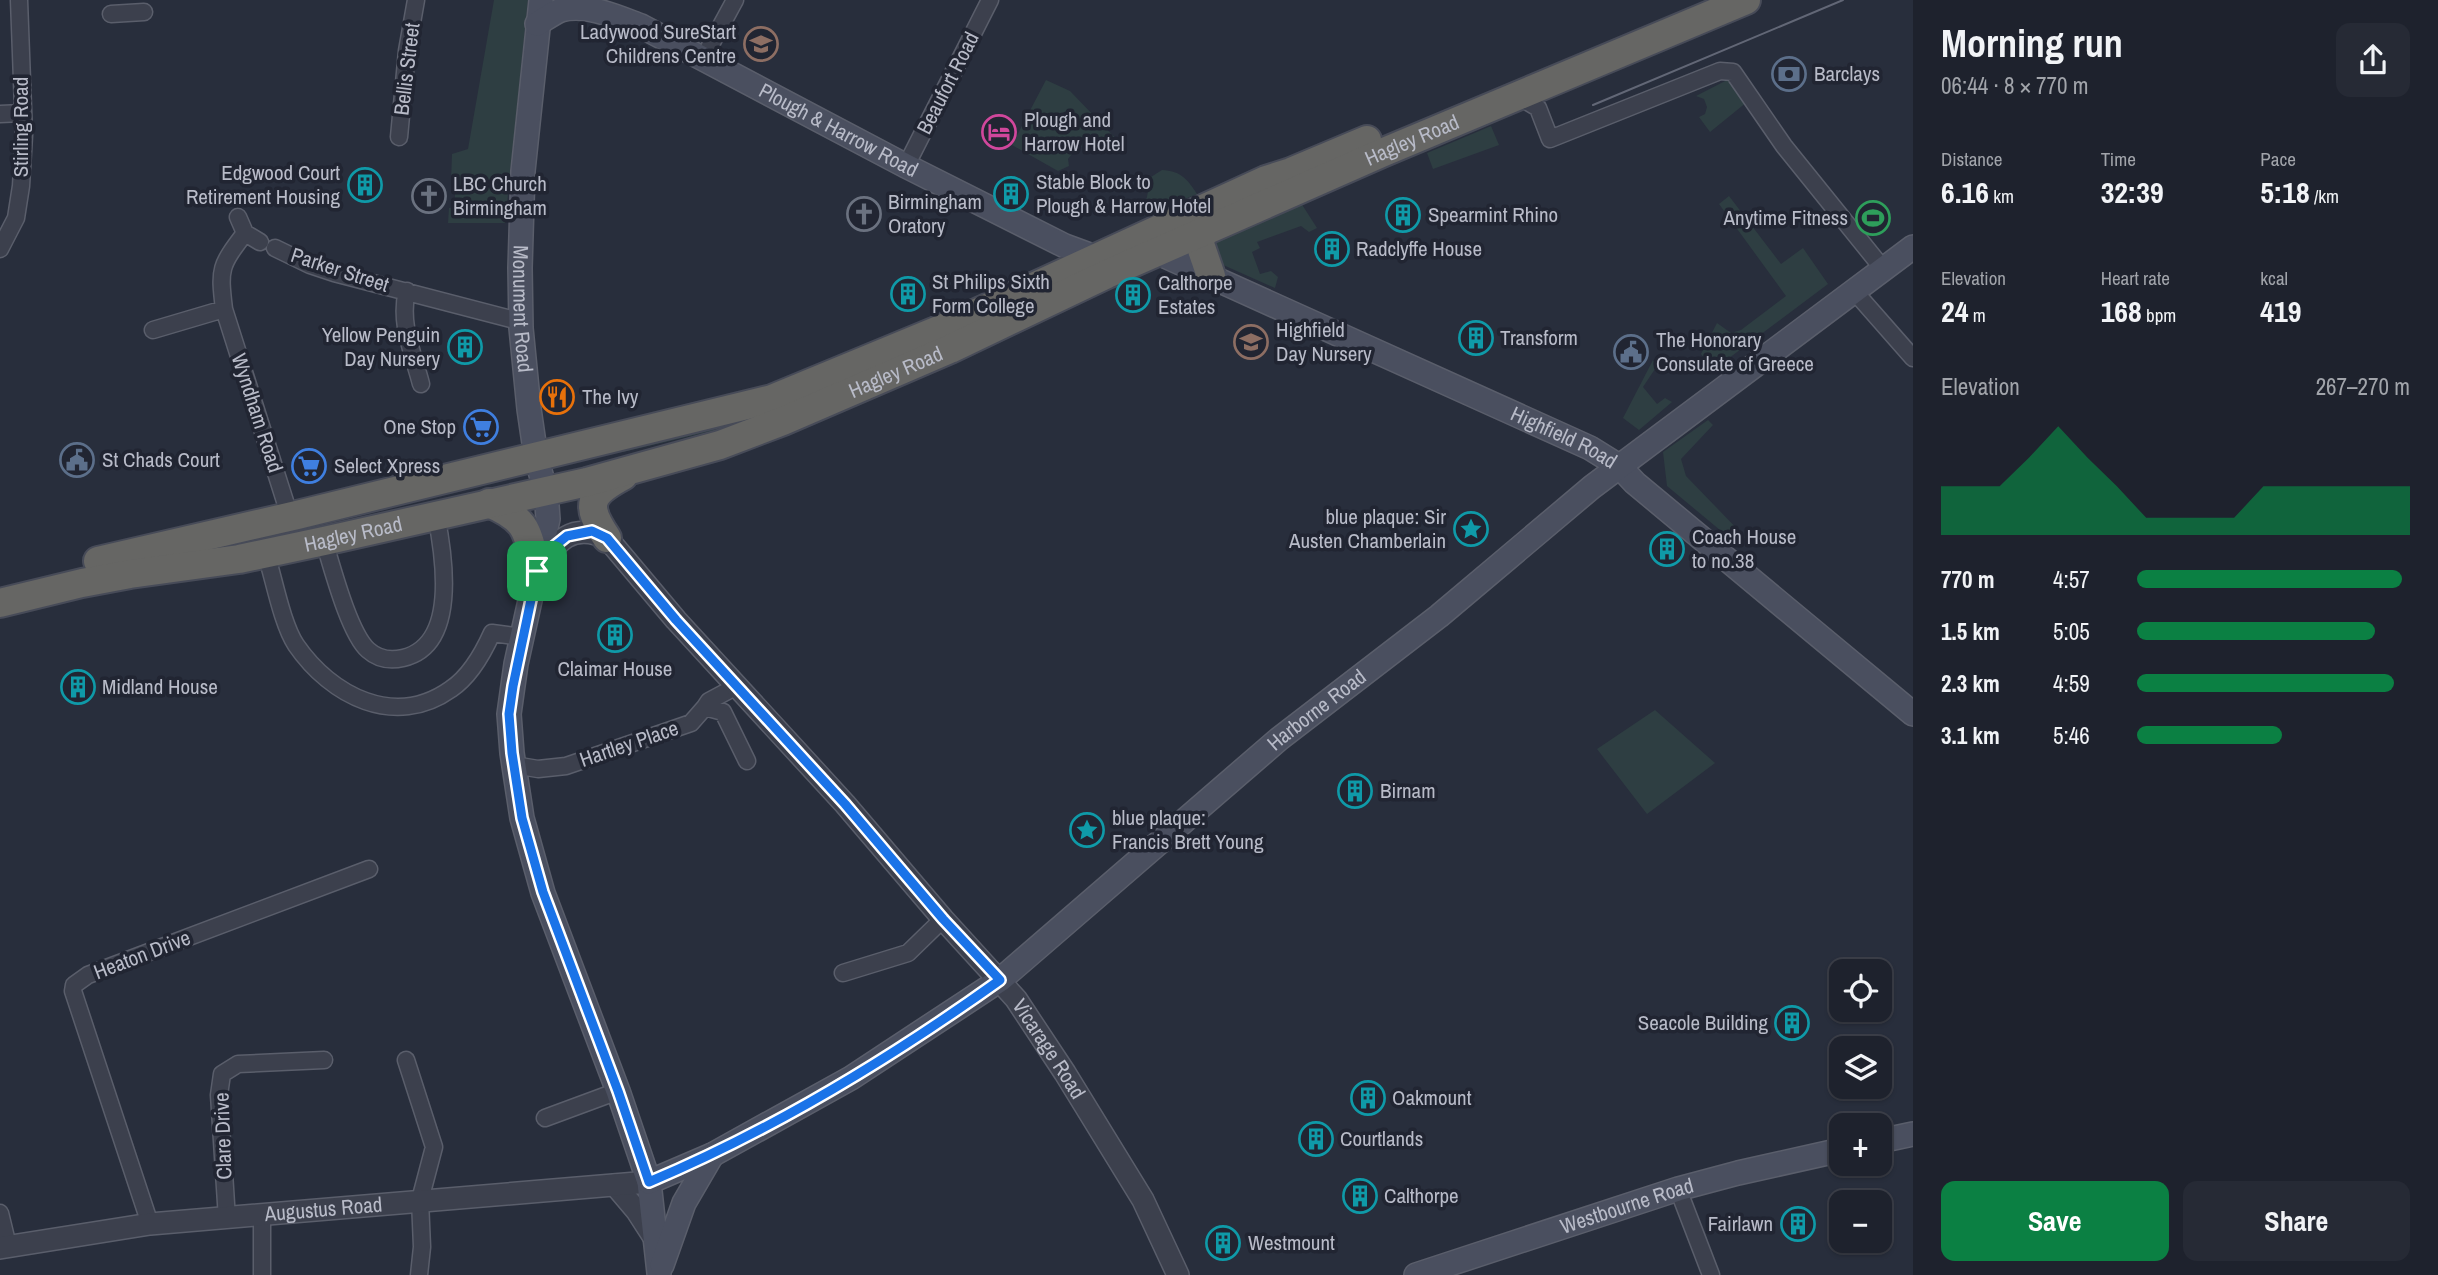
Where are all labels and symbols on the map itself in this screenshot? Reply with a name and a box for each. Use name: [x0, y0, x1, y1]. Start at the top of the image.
place label: Ladywood SureStart Childrens Centre: [580, 17, 736, 70]
street label: Bellis Street: [386, 21, 427, 117]
school or university icon: Ladywood SureStart Childrens Centre: [742, 25, 780, 63]
street label: Beaufort Road: [909, 27, 986, 139]
bank icon: Barclays: [1770, 55, 1808, 93]
place label: Barclays: [1814, 59, 1880, 88]
street label: Plough & Harrow Road: [754, 76, 923, 184]
street label: Stirling Road: [6, 77, 35, 177]
place label: Plough and Harrow Hotel: [1024, 105, 1124, 158]
street label: Hagley Road: [1360, 107, 1463, 173]
hotel icon: Plough and Harrow Hotel: [980, 113, 1018, 151]
place label: Edgwood Court Retirement Housing: [186, 158, 340, 211]
building icon: Edgwood Court Retirement Housing: [346, 166, 384, 204]
place label: Stable Block to Plough & Harrow Hotel: [1036, 167, 1211, 220]
place label: LBC Church Birmingham: [453, 169, 547, 222]
building icon: Stable Block to Plough & Harrow Hotel: [992, 175, 1030, 213]
church icon: LBC Church Birmingham: [410, 177, 448, 215]
place label: Birmingham Oratory: [888, 187, 982, 240]
church icon: Birmingham Oratory: [845, 195, 883, 233]
building icon: Spearmint Rhino: [1384, 196, 1422, 234]
sports icon: Anytime Fitness: [1854, 199, 1892, 237]
place label: Spearmint Rhino: [1428, 200, 1558, 229]
place label: Anytime Fitness: [1723, 203, 1848, 232]
building icon: Radclyffe House: [1313, 230, 1351, 268]
place label: Radclyffe House: [1356, 234, 1482, 263]
street label: Parker Street: [287, 240, 393, 299]
street label: Monument Road: [506, 245, 540, 374]
place label: St Philips Sixth Form College: [932, 267, 1050, 320]
place label: Calthorpe Estates: [1158, 268, 1233, 321]
building icon: St Philips Sixth Form College: [889, 275, 927, 313]
building icon: Calthorpe Estates: [1114, 276, 1152, 314]
place label: Highfield Day Nursery: [1276, 315, 1372, 368]
building icon: Transform: [1457, 319, 1495, 357]
place label: Yellow Penguin Day Nursery: [322, 320, 440, 373]
school or university icon: Highfield Day Nursery: [1232, 323, 1270, 361]
place label: Transform: [1500, 323, 1578, 352]
place label: The Honorary Consulate of Greece: [1656, 325, 1814, 378]
building icon: Yellow Penguin Day Nursery: [446, 328, 484, 366]
public building icon: The Honorary Consulate of Greece: [1612, 333, 1650, 371]
street label: Hagley Road: [844, 339, 947, 405]
street label: Wyndham Road: [225, 350, 290, 476]
restaurant icon: The Ivy: [538, 378, 576, 416]
place label: The Ivy: [582, 382, 639, 411]
street label: Highfield Road: [1506, 399, 1623, 475]
supermarket icon: One Stop: [462, 408, 500, 446]
place label: One Stop: [383, 412, 456, 441]
public building icon: St Chads Court: [58, 441, 96, 479]
place label: St Chads Court: [102, 445, 220, 474]
supermarket icon: Select Xpress: [290, 447, 328, 485]
place label: Select Xpress: [334, 451, 440, 480]
place label: blue plaque: Sir Austen Chamberlain: [1288, 502, 1446, 555]
street label: Hagley Road: [301, 509, 405, 559]
place icon: blue plaque: Sir Austen Chamberlain: [1452, 510, 1490, 548]
place label: Coach House to no.38: [1692, 522, 1796, 575]
building icon: Coach House to no.38: [1648, 530, 1686, 568]
pin: [507, 541, 567, 601]
building icon: Claimar House: [596, 616, 634, 654]
place label: Claimar House: [558, 654, 672, 683]
street label: Harborne Road: [1261, 662, 1372, 757]
building icon: Midland House: [59, 668, 97, 706]
place label: Midland House: [102, 672, 218, 701]
street label: Hartley Place: [576, 713, 682, 774]
building icon: Birnam: [1336, 772, 1374, 810]
place label: Birnam: [1380, 776, 1436, 805]
place label: blue plaque: Francis Brett Young: [1112, 803, 1264, 856]
place icon: blue plaque: Francis Brett Young: [1068, 811, 1106, 849]
street label: Heaton Drive: [89, 923, 194, 986]
street label: Vicarage Road: [1006, 993, 1093, 1104]
building icon: Seacole Building: [1773, 1004, 1811, 1042]
place label: Seacole Building: [1638, 1008, 1768, 1037]
building icon: Oakmount: [1349, 1079, 1387, 1117]
place label: Oakmount: [1392, 1083, 1472, 1112]
street label: Clare Drive: [206, 1092, 239, 1180]
building icon: Courtlands: [1297, 1120, 1335, 1158]
place label: Courtlands: [1340, 1124, 1423, 1153]
street label: Westbourne Road: [1556, 1171, 1697, 1241]
building icon: Calthorpe: [1341, 1177, 1379, 1215]
place label: Calthorpe: [1384, 1181, 1459, 1210]
street label: Augustus Road: [263, 1190, 383, 1228]
building icon: Fairlawn: [1779, 1205, 1817, 1243]
place label: Fairlawn: [1708, 1209, 1773, 1238]
building icon: Westmount: [1204, 1224, 1242, 1262]
place label: Westmount: [1248, 1228, 1335, 1257]

